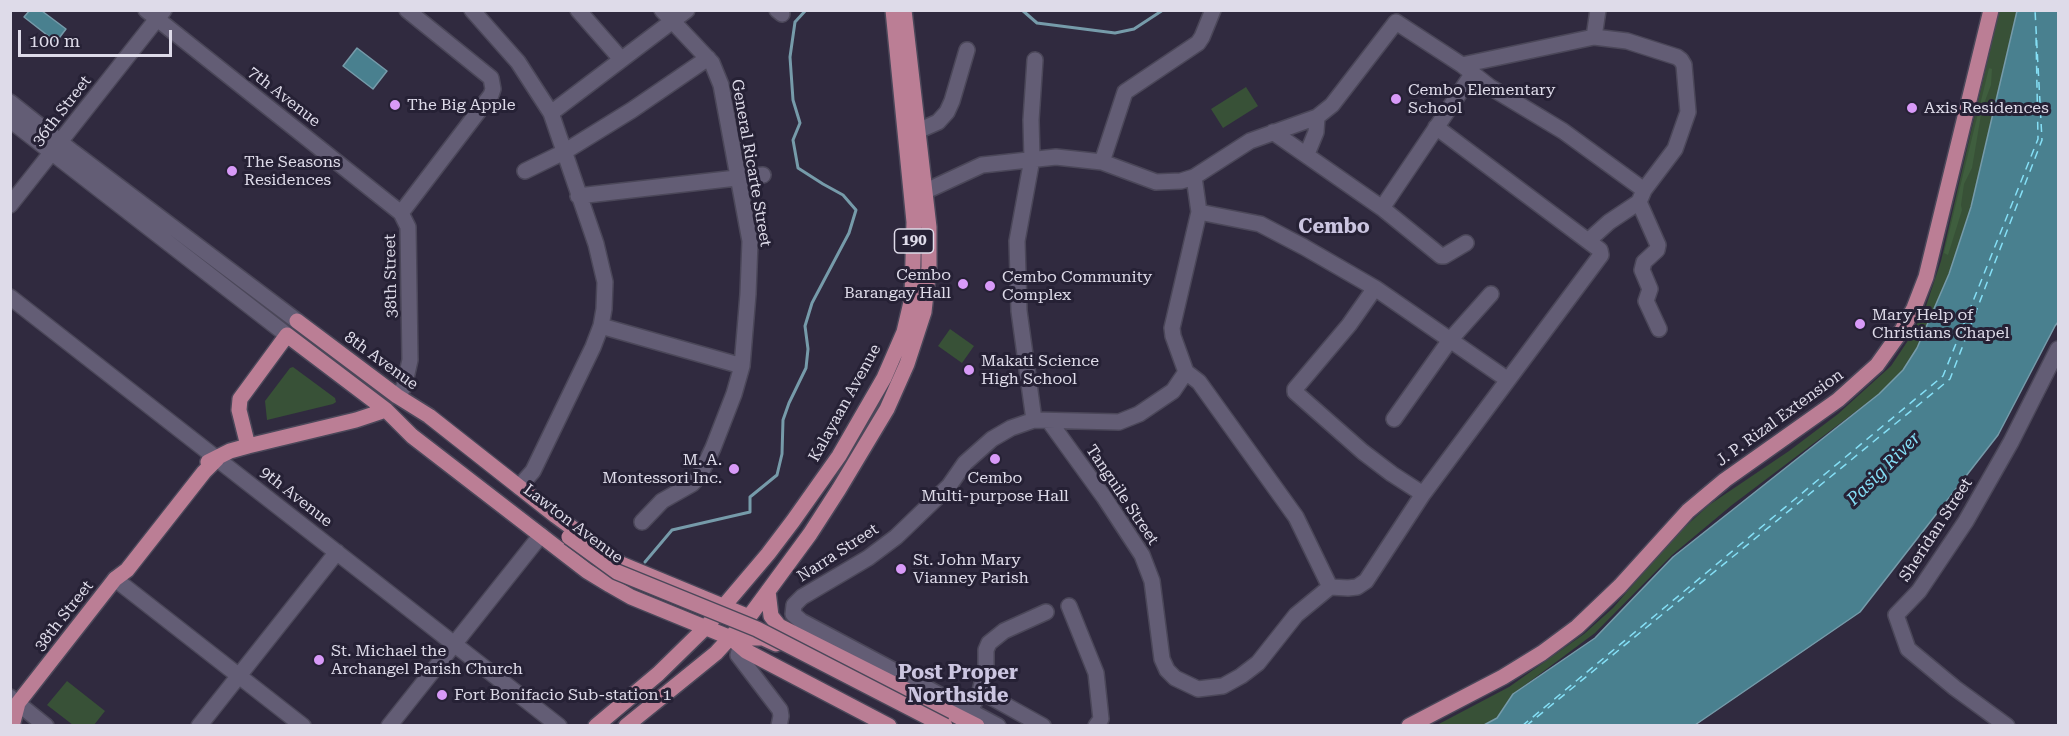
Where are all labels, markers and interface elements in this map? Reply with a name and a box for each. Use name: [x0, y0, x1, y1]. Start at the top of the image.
scale bar: [21, 18, 176, 56]
text: 100 m: [29, 30, 80, 51]
street label: 7th Avenue: [244, 63, 324, 131]
street label: 36th Street: [29, 72, 95, 150]
street label: General Ricarte Street: [727, 78, 775, 248]
place label: Cembo Elementary School: [1408, 80, 1555, 118]
marker: Cembo Elementary School: [1389, 92, 1403, 106]
place label: The Big Apple: [407, 95, 516, 115]
marker: The Big Apple: [388, 98, 402, 112]
place label: Axis Residences: [1924, 98, 2049, 118]
marker: Axis Residences: [1905, 101, 1919, 115]
place label: The Seasons Residences: [244, 152, 341, 190]
marker: The Seasons Residences: [225, 164, 239, 178]
district label: Cembo: [1298, 215, 1370, 239]
road number: 190: [894, 229, 934, 253]
street label: 38th Street: [381, 234, 401, 318]
place label: Cembo Barangay Hall: [844, 265, 951, 303]
place label: Cembo Community Complex: [1002, 267, 1152, 305]
marker: Cembo Barangay Hall: [956, 277, 970, 291]
marker: Cembo Community Complex: [983, 279, 997, 293]
place label: Mary Help of Christians Chapel: [1872, 305, 2009, 343]
marker: Mary Help of Christians Chapel: [1853, 317, 1867, 331]
street label: 8th Avenue: [340, 328, 422, 394]
street label: Kalayaan Avenue: [805, 341, 885, 465]
place label: Makati Science High School: [981, 351, 1099, 389]
marker: Makati Science High School: [962, 363, 976, 377]
street label: J. P. Rizal Extension: [1713, 365, 1847, 471]
water label: Pasig River: [1843, 428, 1925, 510]
street label: Tanguile Street: [1081, 441, 1163, 549]
place label: M. A. Montessori Inc.: [602, 450, 722, 488]
marker: Cembo Multi-purpose Hall: [988, 452, 1002, 466]
marker: M. A. Montessori Inc.: [727, 462, 741, 476]
street label: 9th Avenue: [256, 463, 336, 531]
place label: Cembo Multi-purpose Hall: [921, 468, 1069, 506]
street label: Sheridan Street: [1895, 474, 1977, 586]
street label: Lawton Avenue: [520, 480, 626, 568]
street label: Narra Street: [794, 520, 882, 586]
place label: St. John Mary Vianney Parish: [913, 550, 1029, 588]
marker: St. John Mary Vianney Parish: [894, 562, 908, 576]
street label: 38th Street: [31, 577, 97, 655]
place label: St. Michael the Archangel Parish Church: [331, 641, 523, 679]
marker: St. Michael the Archangel Parish Church: [312, 653, 326, 667]
district label: Post Proper Northside: [898, 661, 1018, 708]
place label: Fort Bonifacio Sub-station 1: [454, 685, 672, 705]
marker: Fort Bonifacio Sub-station 1: [435, 688, 449, 702]

